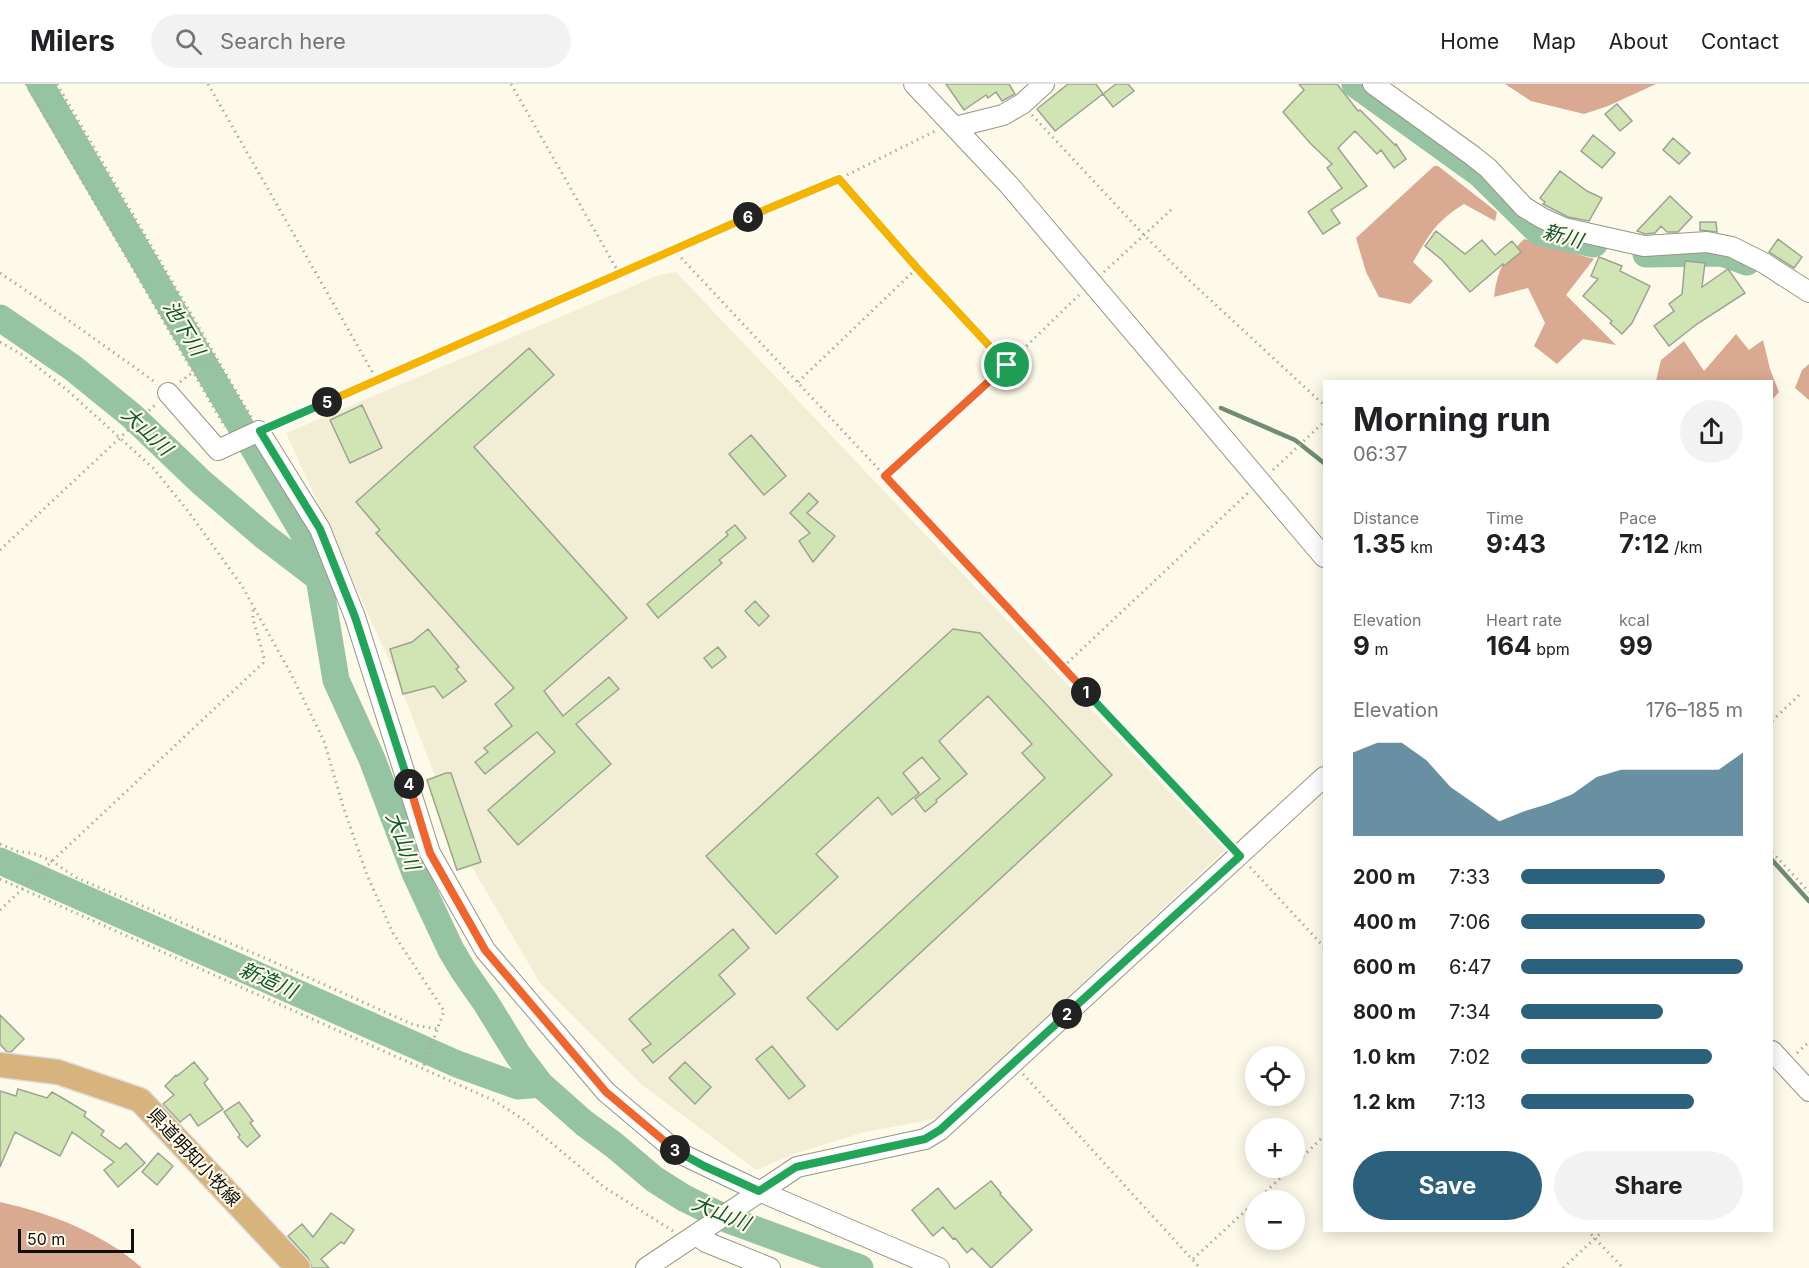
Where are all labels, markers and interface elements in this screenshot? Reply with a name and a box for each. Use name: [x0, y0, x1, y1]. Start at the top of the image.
search box: [151, 14, 571, 68]
text: Milers: [30, 24, 115, 58]
icon: search: [172, 25, 205, 58]
text: Search here: [220, 28, 346, 54]
text: Home: [1440, 29, 1499, 54]
text: Map: [1532, 29, 1576, 54]
text: About: [1609, 29, 1668, 54]
text: Contact: [1701, 29, 1779, 54]
pin: 6: [733, 202, 763, 232]
text: 6: [743, 207, 753, 227]
water label: 新川: [1541, 219, 1587, 253]
water label: 池下川: [158, 296, 211, 362]
pin: [981, 339, 1032, 390]
icon: arrive: [990, 348, 1023, 381]
pin: 5: [312, 387, 342, 417]
text: 5: [322, 392, 332, 412]
text: Morning run: [1353, 399, 1551, 439]
button: share: [1680, 400, 1743, 463]
water label: 大山川: [117, 402, 179, 462]
text: 06:37: [1353, 442, 1407, 466]
text: Distance: [1353, 508, 1419, 528]
text: Time: [1486, 508, 1524, 528]
text: Pace: [1619, 508, 1657, 528]
text: 1.35: [1353, 528, 1406, 559]
text: 9:43: [1486, 528, 1546, 559]
text: 7:12: [1619, 528, 1670, 559]
text: km: [1406, 537, 1433, 557]
text: /km: [1670, 537, 1703, 557]
text: Elevation: [1353, 610, 1422, 630]
text: Heart rate: [1486, 610, 1562, 630]
text: kcal: [1619, 610, 1650, 630]
text: 9: [1353, 630, 1370, 661]
text: 164: [1486, 630, 1532, 661]
text: 99: [1619, 630, 1653, 661]
text: m: [1370, 639, 1388, 659]
text: bpm: [1532, 639, 1570, 659]
pin: 1: [1071, 677, 1101, 707]
text: 1: [1083, 682, 1089, 702]
text: Elevation: [1353, 698, 1439, 722]
text: 176–185 m: [1646, 698, 1743, 722]
pin: 4: [394, 769, 424, 799]
text: 4: [404, 774, 414, 794]
water label: 大山川: [381, 809, 426, 875]
text: 200 m: [1353, 865, 1416, 889]
text: 7:33: [1449, 865, 1490, 889]
text: 400 m: [1353, 910, 1417, 934]
text: 7:06: [1449, 910, 1490, 934]
text: 600 m: [1353, 955, 1416, 979]
text: 6:47: [1449, 955, 1491, 979]
water label: 新造川: [236, 957, 302, 1004]
pin: 2: [1052, 999, 1082, 1029]
text: 800 m: [1353, 1000, 1416, 1024]
text: 7:34: [1449, 1000, 1491, 1024]
text: 2: [1062, 1004, 1072, 1024]
text: 1.0 km: [1353, 1045, 1416, 1069]
text: 7:02: [1449, 1045, 1490, 1069]
map controls: [1245, 1046, 1305, 1250]
button: locate: [1245, 1046, 1305, 1106]
text: 1.2 km: [1353, 1090, 1416, 1114]
text: 7:13: [1449, 1090, 1486, 1114]
street label: 県道明知小牧線: [143, 1104, 245, 1210]
button: +: [1245, 1118, 1305, 1178]
pin: 3: [660, 1135, 690, 1165]
text: 3: [670, 1140, 680, 1160]
button: Save: [1353, 1151, 1542, 1220]
button: Share: [1554, 1151, 1743, 1220]
button: −: [1245, 1190, 1305, 1250]
water label: 大山川: [689, 1191, 755, 1236]
scale bar: [18, 1226, 134, 1254]
text: 50 m: [27, 1229, 65, 1249]

